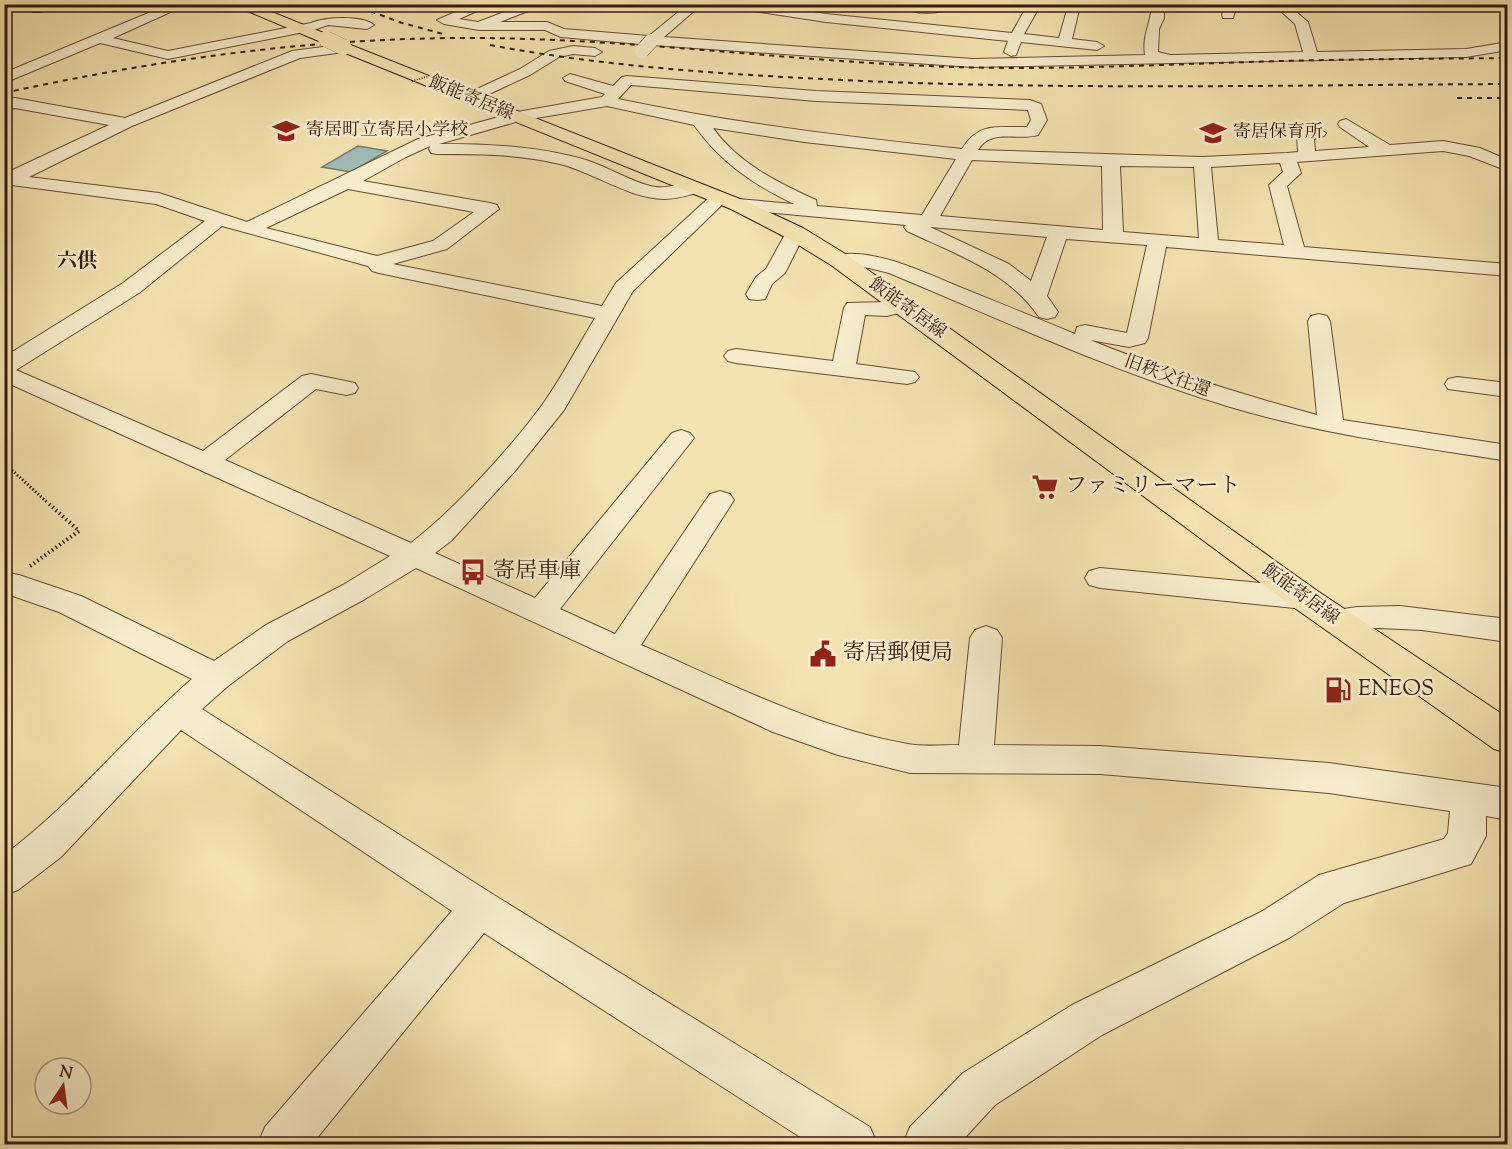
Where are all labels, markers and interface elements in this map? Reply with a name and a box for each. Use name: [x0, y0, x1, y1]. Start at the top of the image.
street label: 飯能寄居線: [424, 70, 518, 128]
school or university icon: 寄居町立寄居小学校: [271, 116, 301, 146]
place label: 寄居町立寄居小学校: [306, 118, 468, 144]
school or university icon: 寄居保育所: [1198, 118, 1228, 148]
place label: 寄居保育所: [1233, 120, 1323, 146]
district label: 六供: [57, 248, 97, 277]
street label: 飯能寄居線: [863, 272, 951, 346]
street label: 旧秩父往還: [1120, 349, 1214, 405]
place label: ファミリーマート: [1065, 471, 1241, 503]
supermarket icon: ファミリーマート: [1030, 472, 1060, 502]
place label: 寄居車庫: [493, 556, 581, 588]
bus stop icon: 寄居車庫: [458, 557, 488, 587]
street label: 飯能寄居線: [1256, 558, 1344, 632]
place label: 寄居郵便局: [843, 638, 953, 670]
public building icon: 寄居郵便局: [808, 639, 838, 669]
place label: ENEOS: [1358, 674, 1434, 706]
fuel station icon: ENEOS: [1323, 675, 1353, 705]
north arrow: [33, 1056, 93, 1116]
text: N: [57, 1061, 75, 1087]

